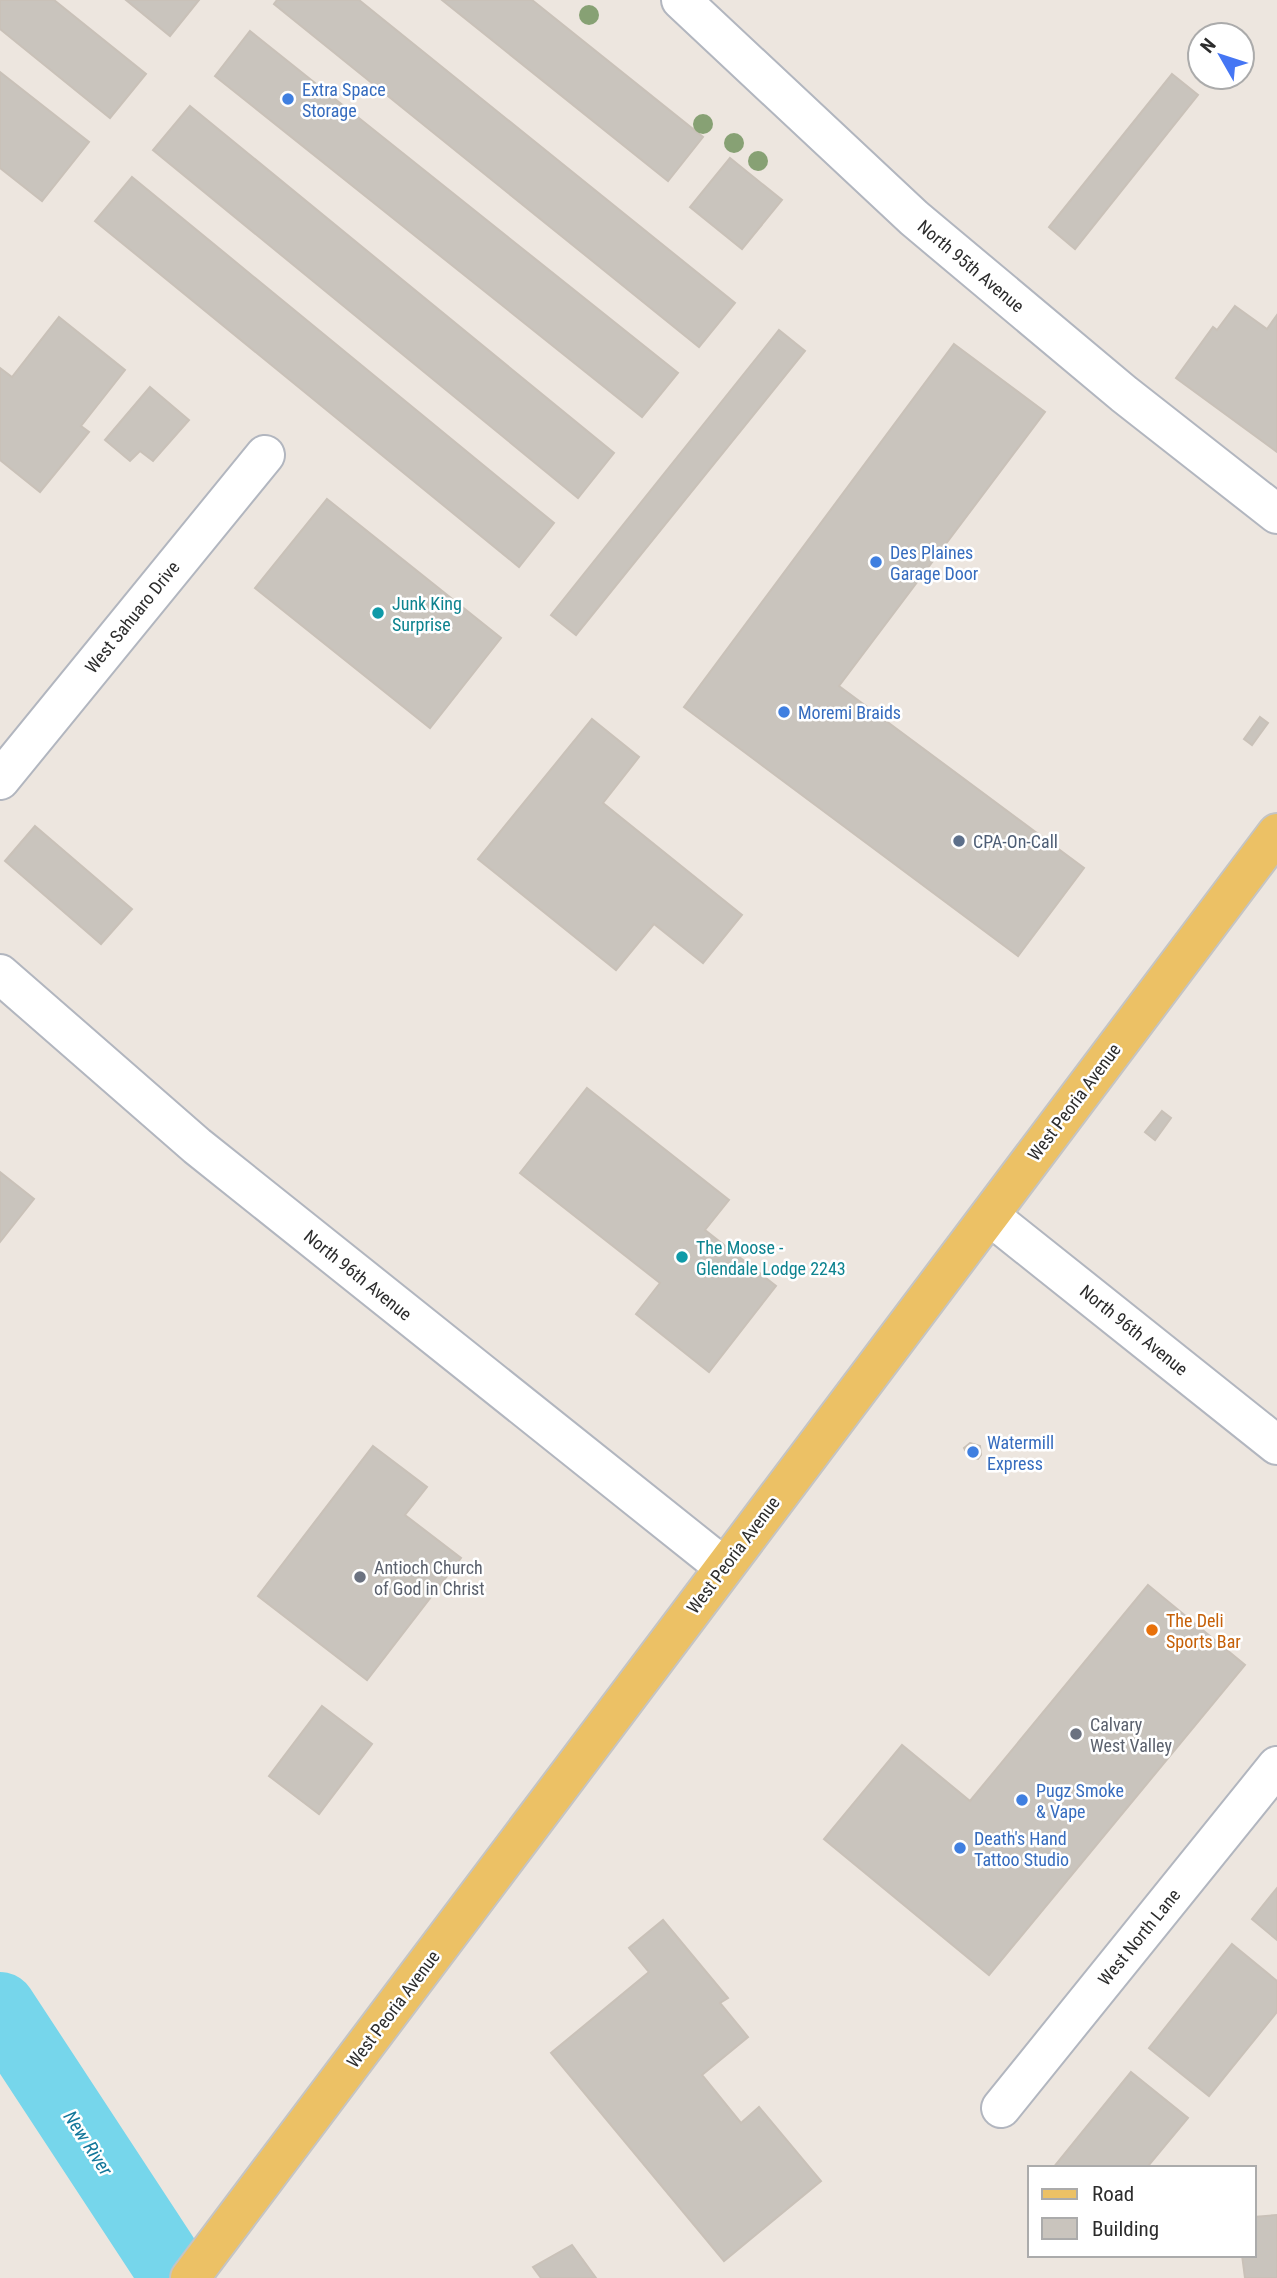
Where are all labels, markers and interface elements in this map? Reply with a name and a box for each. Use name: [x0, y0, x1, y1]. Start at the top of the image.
north arrow: [1186, 21, 1256, 91]
text: N: [1196, 34, 1221, 57]
place label: Extra Space Storage: [302, 79, 386, 121]
marker: Extra Space Storage: [280, 91, 296, 107]
street label: North 95th Avenue: [914, 216, 1028, 316]
place label: Des Plaines Garage Door: [890, 542, 979, 584]
marker: Des Plaines Garage Door: [868, 554, 884, 570]
street label: West Sahuaro Drive: [80, 557, 184, 677]
place label: Junk King Surprise: [392, 593, 462, 635]
marker: Junk King Surprise: [370, 605, 386, 621]
place label: Moremi Braids: [798, 702, 901, 723]
marker: Moremi Braids: [776, 704, 792, 720]
place label: CPA-On-Call: [973, 831, 1058, 852]
marker: CPA-On-Call: [951, 833, 967, 849]
street label: West Peoria Avenue: [1023, 1039, 1125, 1165]
street label: North 96th Avenue: [300, 1225, 416, 1325]
place label: The Moose - Glendale Lodge 2243: [696, 1237, 846, 1279]
marker: The Moose - Glendale Lodge 2243: [674, 1249, 690, 1265]
street label: North 96th Avenue: [1076, 1280, 1192, 1380]
place label: Watermill Express: [987, 1432, 1054, 1474]
marker: Watermill Express: [965, 1444, 981, 1460]
street label: West Peoria Avenue: [682, 1492, 784, 1618]
place label: Antioch Church of God in Christ: [374, 1557, 485, 1599]
marker: Antioch Church of God in Christ: [352, 1569, 368, 1585]
place label: The Deli Sports Bar: [1166, 1610, 1241, 1652]
marker: The Deli Sports Bar: [1144, 1622, 1160, 1638]
place label: Calvary West Valley: [1090, 1714, 1172, 1756]
marker: Calvary West Valley: [1068, 1726, 1084, 1742]
place label: Pugz Smoke & Vape: [1036, 1780, 1124, 1822]
marker: Pugz Smoke & Vape: [1014, 1792, 1030, 1808]
place label: Death's Hand Tattoo Studio: [974, 1828, 1069, 1870]
marker: Death's Hand Tattoo Studio: [952, 1840, 968, 1856]
street label: West North Lane: [1094, 1884, 1184, 1990]
street label: West Peoria Avenue: [342, 1946, 444, 2072]
water label: New River: [59, 2106, 118, 2180]
legend: [1028, 2166, 1256, 2257]
text: Road: [1092, 2182, 1134, 2206]
text: Building: [1092, 2217, 1159, 2241]

